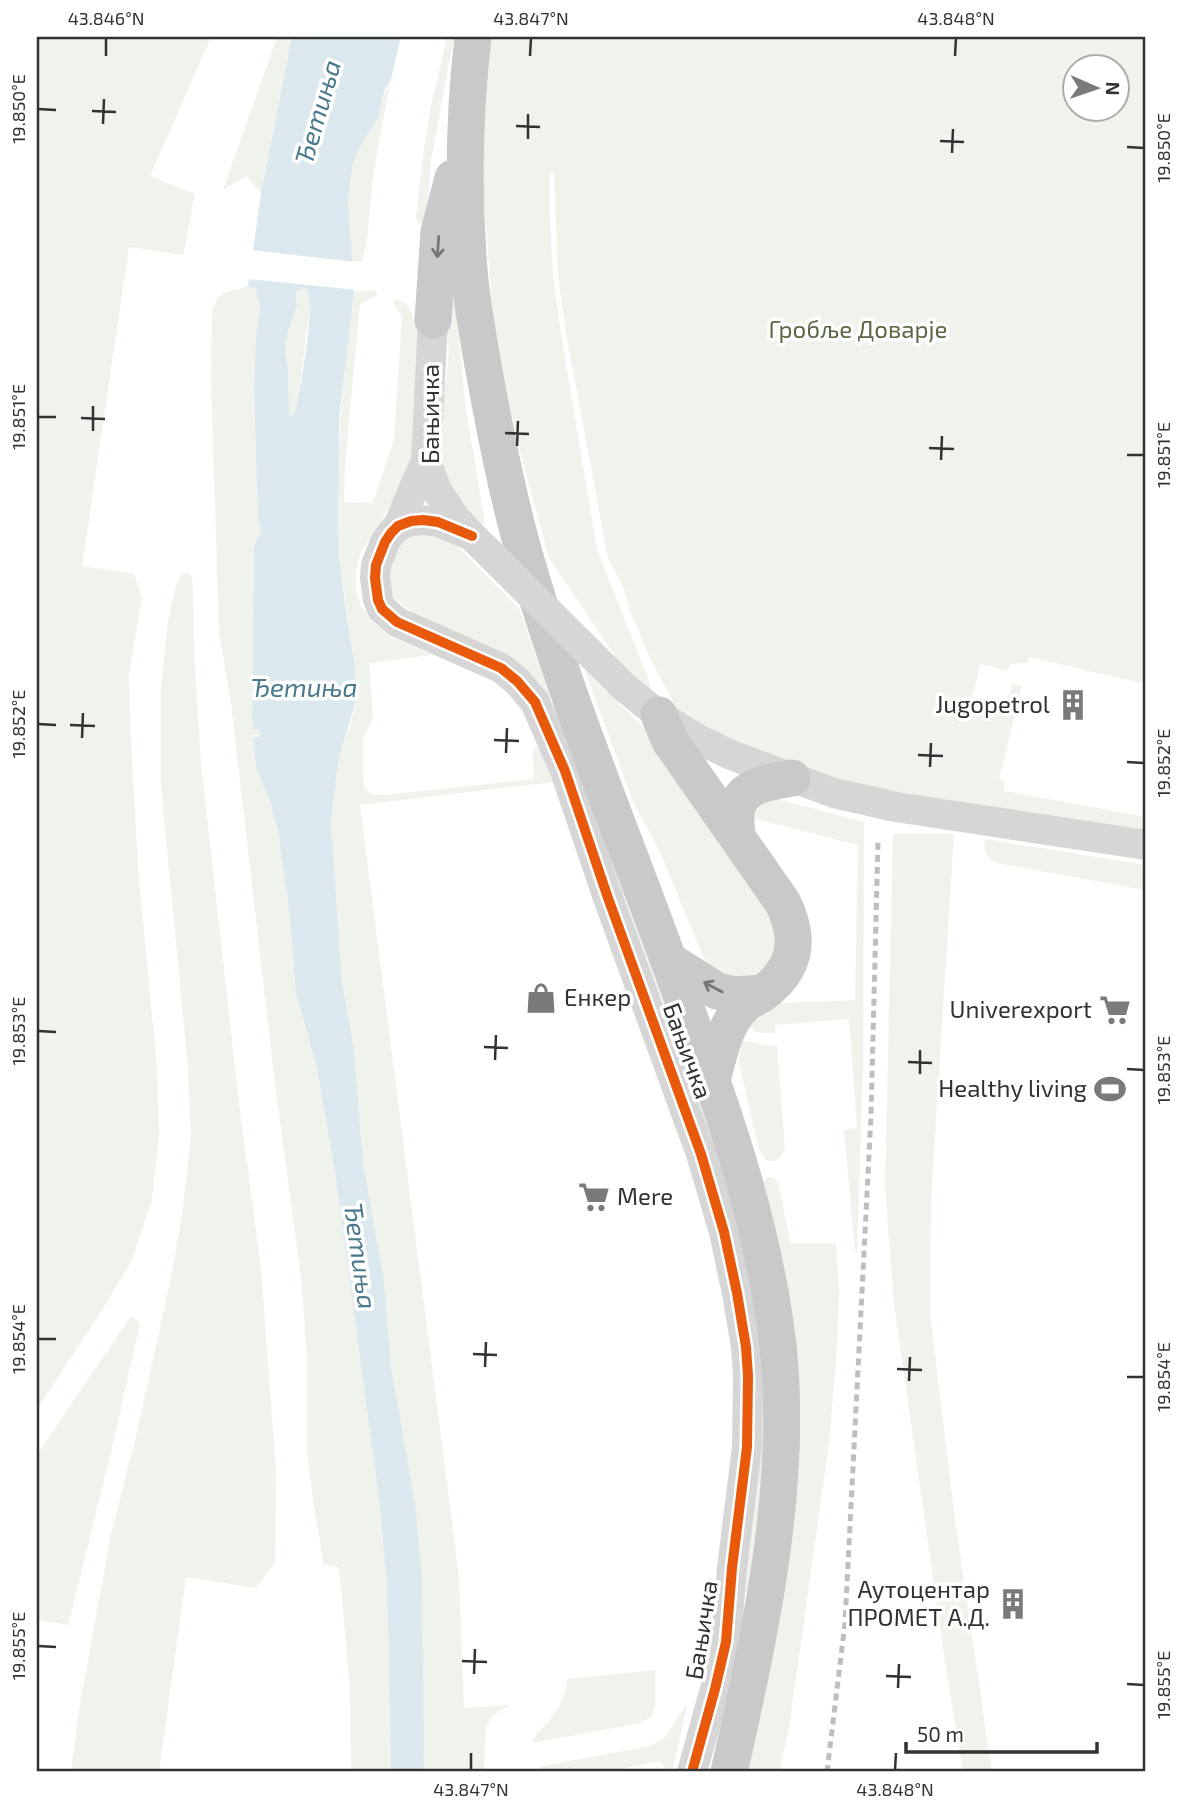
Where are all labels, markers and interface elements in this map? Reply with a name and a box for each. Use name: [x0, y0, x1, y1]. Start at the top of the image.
text: 43.846°N: [68, 7, 144, 29]
text: 43.847°N: [493, 7, 569, 29]
text: 43.848°N: [917, 7, 995, 29]
north arrow: [1060, 52, 1130, 122]
water label: Ђетиња: [287, 56, 346, 167]
text: 19.850°E: [7, 74, 29, 144]
text: N: [1102, 81, 1125, 96]
text: 19.850°E: [1152, 113, 1174, 183]
one-way arrow: [431, 235, 444, 258]
park label: Гробље Доварје: [769, 314, 947, 343]
street label: Бањичка: [415, 364, 444, 464]
text: 19.851°E: [7, 384, 29, 450]
text: 19.851°E: [1152, 422, 1174, 488]
water label: Ђетиња: [251, 671, 358, 702]
building icon: Jugopetrol: [1056, 688, 1090, 722]
place label: Jugopetrol: [935, 689, 1050, 718]
text: 19.852°E: [7, 690, 29, 758]
text: 19.852°E: [1152, 729, 1174, 797]
one-way arrow: [703, 979, 723, 993]
shop icon: Енкер: [524, 981, 558, 1015]
place label: Енкер: [564, 982, 631, 1011]
supermarket icon: Univerexport: [1098, 993, 1132, 1027]
place label: Univerexport: [949, 994, 1092, 1023]
text: 19.853°E: [7, 997, 29, 1065]
street label: Бањичка: [658, 999, 719, 1102]
text: 19.853°E: [1152, 1036, 1174, 1104]
sports icon: Healthy living: [1093, 1072, 1127, 1106]
place label: Healthy living: [938, 1073, 1087, 1102]
supermarket icon: Mere: [577, 1180, 611, 1214]
place label: Mere: [617, 1181, 673, 1210]
water label: Ђетиња: [339, 1201, 384, 1311]
text: 19.854°E: [7, 1304, 29, 1374]
text: 19.854°E: [1152, 1342, 1174, 1412]
place label: Аутоцентар ПРОМЕТ А.Д.: [847, 1574, 990, 1631]
street label: Бањичка: [678, 1578, 723, 1681]
building icon: Аутоцентар ПРОМЕТ А.Д.: [996, 1587, 1030, 1621]
text: 19.855°E: [7, 1612, 29, 1680]
text: 19.855°E: [1152, 1651, 1174, 1719]
scale bar: [906, 1711, 1097, 1755]
text: 50 m: [917, 1721, 964, 1746]
text: 43.847°N: [433, 1778, 509, 1800]
text: 43.848°N: [856, 1778, 934, 1800]

